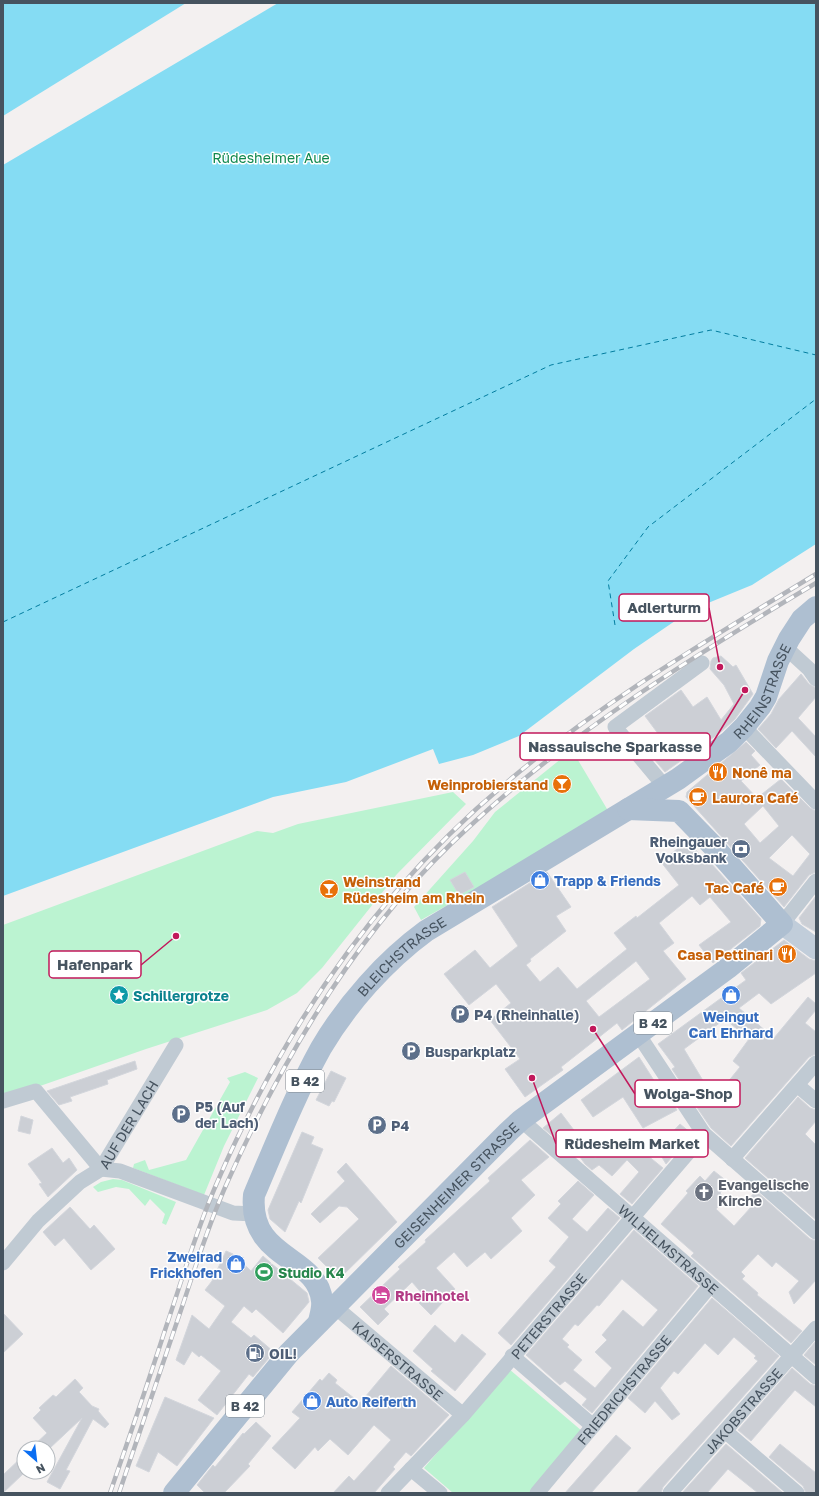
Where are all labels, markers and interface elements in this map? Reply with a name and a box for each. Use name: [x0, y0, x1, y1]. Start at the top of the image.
park label: Rüdesheimer Aue: [212, 149, 330, 166]
callout: Adlerturm: [619, 594, 709, 621]
text: Adlerturm: [627, 598, 701, 616]
street label: RHEINSTRASSE: [729, 641, 794, 742]
callout: Nassauische Sparkasse: [520, 733, 710, 760]
text: Nassauische Sparkasse: [528, 737, 702, 755]
restaurant icon: Nonê ma: [707, 761, 729, 783]
place label: Nonê ma: [732, 764, 792, 781]
bar icon: Weinprobierstand: [551, 773, 573, 795]
place label: Weinprobierstand: [427, 776, 548, 793]
cafe icon: Laurora Café: [687, 786, 709, 808]
place label: Laurora Café: [712, 789, 798, 806]
place label: Rheingauer Volksbank: [649, 833, 728, 866]
bank icon: Rheingauer Volksbank: [730, 838, 752, 860]
shop icon: Trapp & Friends: [529, 869, 551, 891]
place label: Trapp & Friends: [554, 872, 661, 889]
place label: Weinstrand Rüdesheim am Rhein: [343, 873, 485, 906]
cafe icon: Tac Café: [767, 876, 789, 898]
bar icon: Weinstrand Rüdesheim am Rhein: [318, 878, 340, 900]
place label: Tac Café: [705, 879, 764, 896]
street label: BLEICHSTRASSE: [353, 913, 449, 999]
restaurant icon: Casa Pettinari: [776, 943, 798, 965]
place label: Casa Pettinari: [677, 946, 773, 963]
callout: Hafenpark: [49, 951, 141, 978]
text: Hafenpark: [57, 955, 133, 973]
place icon: Schillergrotze: [108, 984, 130, 1006]
shop icon: Weingut Carl Ehrhard: [720, 984, 742, 1006]
place label: Schillergrotze: [133, 987, 229, 1004]
parking icon: P4 (Rheinhalle): [449, 1003, 471, 1025]
place label: P4 (Rheinhalle): [474, 1006, 579, 1023]
place label: Weingut Carl Ehrhard: [689, 1008, 773, 1041]
road number: B 42: [634, 1012, 672, 1034]
parking icon: Busparkplatz: [400, 1040, 422, 1062]
place label: Busparkplatz: [425, 1043, 516, 1060]
road number: B 42: [286, 1070, 324, 1092]
street label: AUF DER LACH: [95, 1077, 161, 1171]
callout: Wolga-Shop: [635, 1080, 740, 1107]
text: Wolga-Shop: [643, 1084, 733, 1102]
place label: P5 (Auf der Lach): [195, 1098, 259, 1131]
parking icon: P5 (Auf der Lach): [170, 1103, 192, 1125]
parking icon: P4: [366, 1114, 388, 1136]
place label: P4: [391, 1117, 409, 1134]
street label: GEISENHEIMER STRASSE: [389, 1118, 522, 1251]
callout: Rüdesheim Market: [556, 1130, 708, 1157]
text: Rüdesheim Market: [564, 1134, 700, 1152]
place label: Evangelische Kirche: [718, 1176, 809, 1209]
church icon: Evangelische Kirche: [693, 1181, 715, 1203]
street label: WILHELMSTRASSE: [615, 1200, 723, 1297]
place label: Zweirad Frickhofen: [150, 1248, 222, 1281]
shop icon: Zweirad Frickhofen: [225, 1253, 247, 1275]
sports icon: Studio K4: [253, 1261, 275, 1283]
place label: Studio K4: [278, 1264, 345, 1281]
street label: PETERSTRASSE: [507, 1269, 590, 1362]
hotel icon: Rheinhotel: [370, 1284, 392, 1306]
place label: Rheinhotel: [395, 1287, 469, 1304]
street label: KAISERSTRASSE: [349, 1317, 447, 1403]
street label: FRIEDRICHSTRASSE: [573, 1331, 674, 1448]
fuel station icon: OIL!: [244, 1342, 266, 1364]
place label: OIL!: [269, 1345, 297, 1362]
street label: JAKOBSTRASSE: [701, 1364, 785, 1457]
shop icon: Auto Reiferth: [301, 1390, 323, 1412]
place label: Auto Reiferth: [326, 1393, 416, 1410]
road number: B 42: [226, 1395, 264, 1417]
north arrow: [16, 1440, 56, 1480]
text: N: [34, 1462, 48, 1477]

